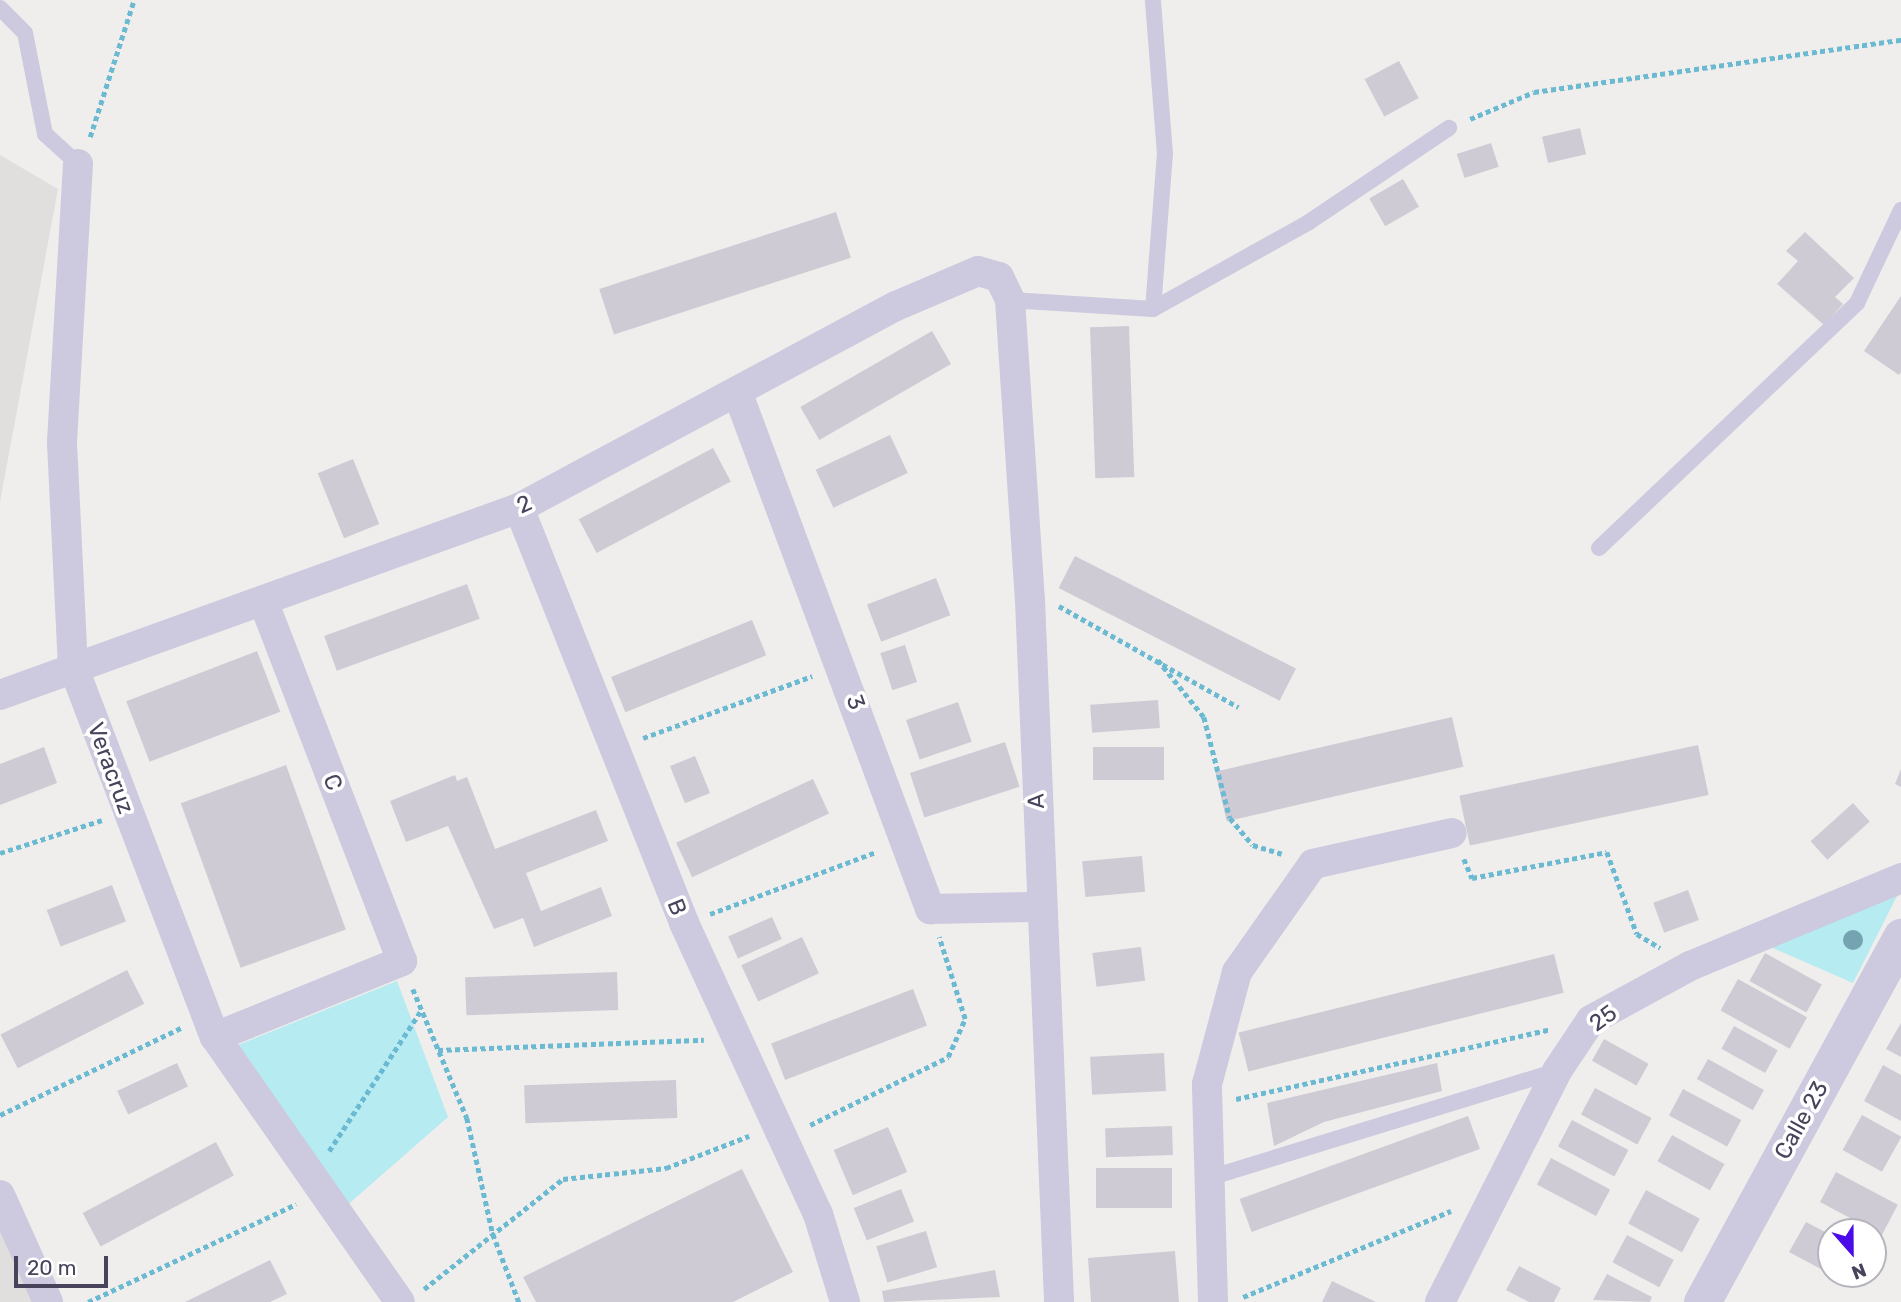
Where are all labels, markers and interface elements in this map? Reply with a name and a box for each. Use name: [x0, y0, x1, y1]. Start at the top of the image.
street label: 2: [512, 489, 536, 519]
street label: 3: [841, 691, 871, 713]
street label: Veracruz: [82, 719, 140, 817]
street label: C: [317, 770, 349, 794]
street label: A: [1022, 793, 1050, 809]
street label: B: [661, 895, 693, 919]
street label: 25: [1584, 999, 1622, 1037]
street label: Calle 23: [1768, 1076, 1834, 1164]
north arrow: [1817, 1218, 1887, 1288]
scale bar: [18, 1242, 112, 1286]
text: 20 m: [27, 1255, 76, 1280]
text: N: [1848, 1258, 1869, 1284]

